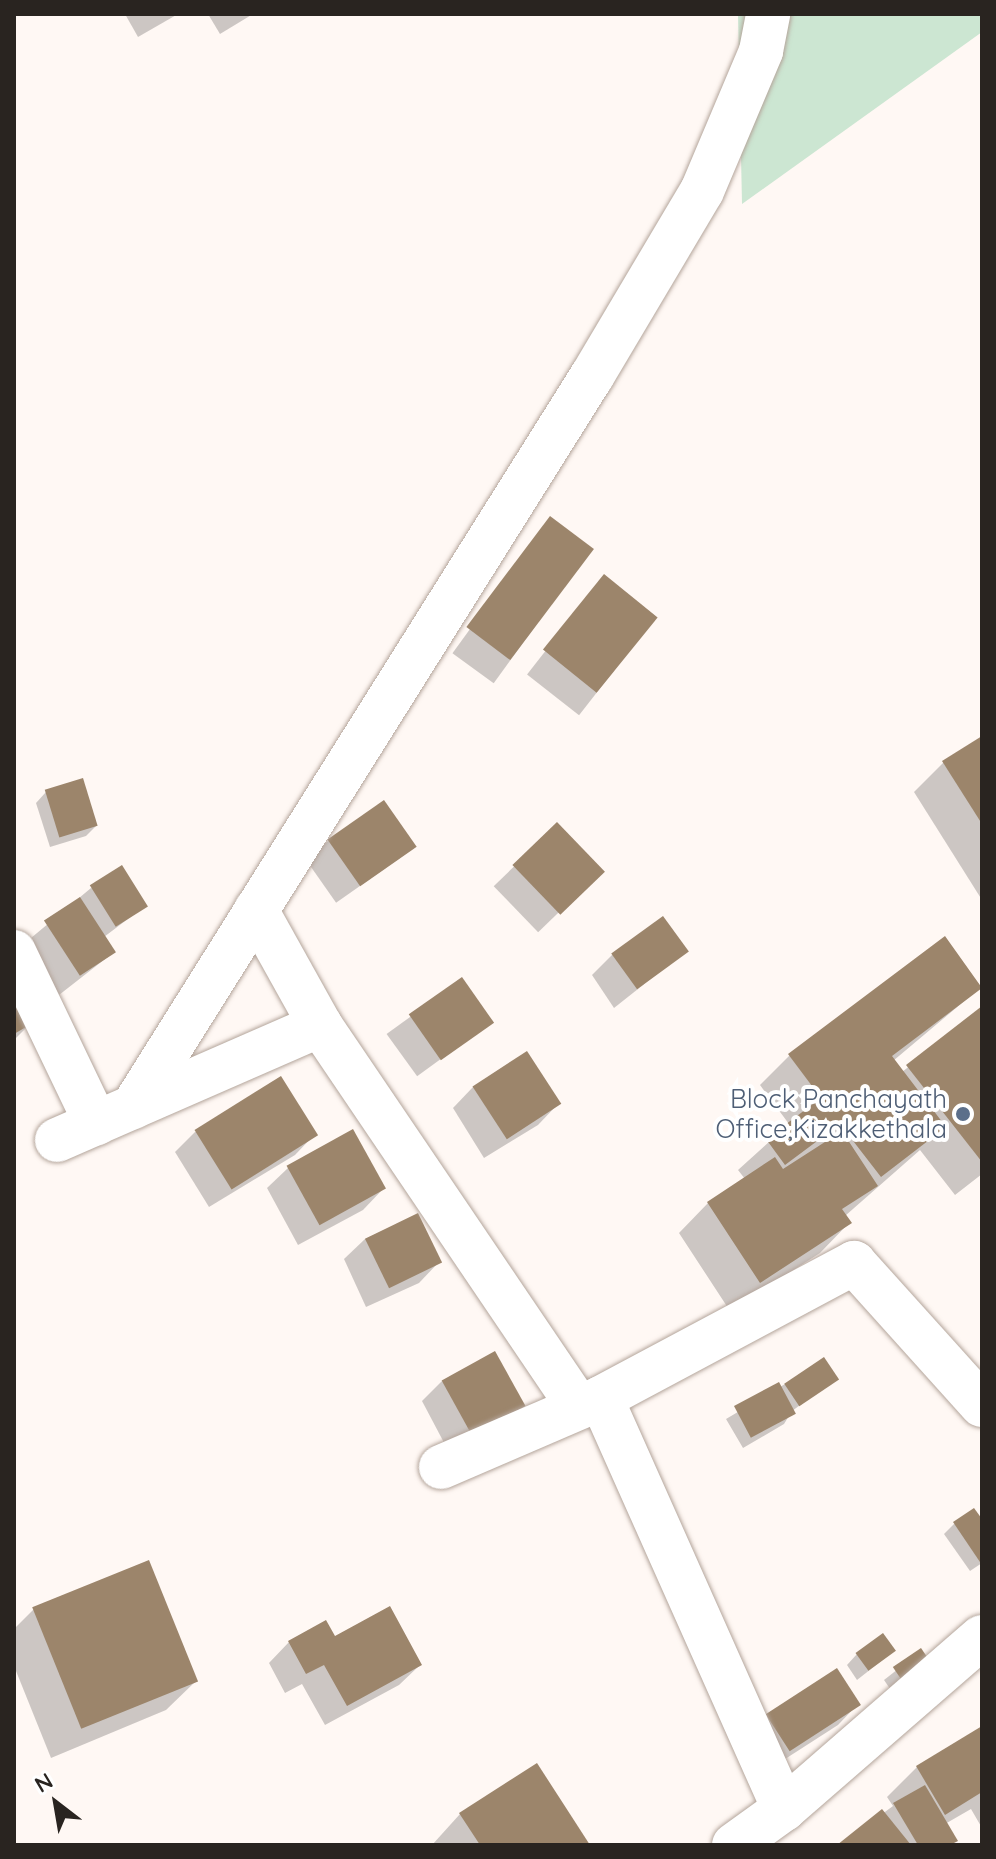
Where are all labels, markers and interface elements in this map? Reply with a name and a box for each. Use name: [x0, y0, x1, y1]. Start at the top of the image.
place label: Block Panchayath Office,Kizakkethala: [715, 1083, 947, 1144]
marker: Block Panchayath Office,Kizakkethala: [954, 1105, 972, 1123]
north arrow: [16, 1763, 96, 1843]
text: N: [29, 1766, 58, 1799]

